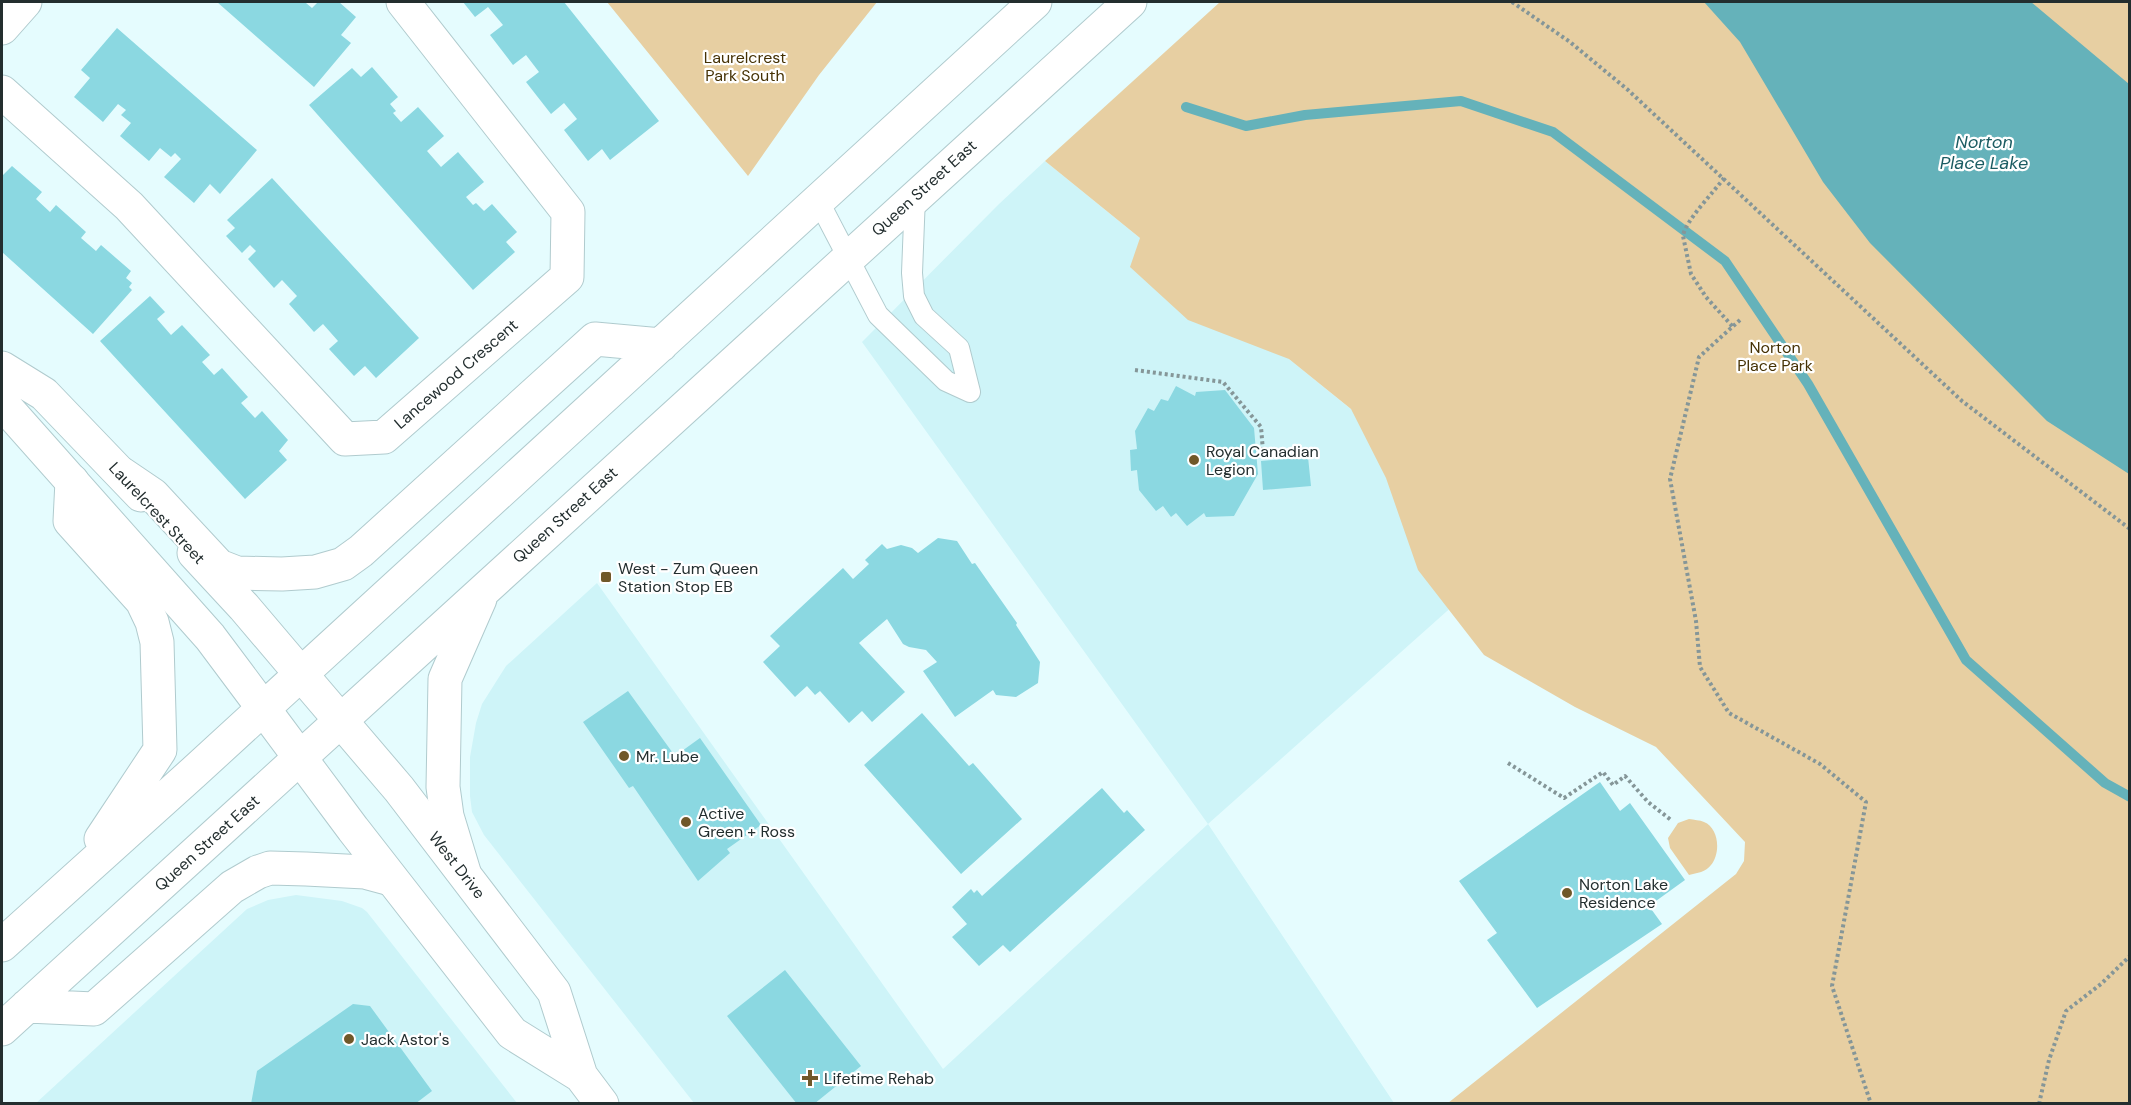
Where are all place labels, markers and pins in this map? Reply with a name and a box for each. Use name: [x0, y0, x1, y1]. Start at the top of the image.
place label: Royal Canadian Legion: [1206, 441, 1319, 480]
marker: Royal Canadian Legion: [1187, 453, 1201, 467]
place label: West - Zum Queen Station Stop EB: [618, 558, 758, 597]
marker: West - Zum Queen Station Stop EB: [599, 570, 613, 584]
place label: Mr. Lube: [636, 746, 699, 767]
marker: Mr. Lube: [617, 749, 631, 763]
place label: Active Green + Ross: [698, 803, 795, 842]
marker: Active Green + Ross: [679, 815, 693, 829]
place label: Norton Lake Residence: [1579, 874, 1668, 913]
marker: Norton Lake Residence: [1560, 886, 1574, 900]
place label: Jack Astor's: [361, 1029, 450, 1050]
marker: Jack Astor's: [342, 1032, 356, 1046]
place label: Lifetime Rehab: [824, 1068, 934, 1089]
marker: Lifetime Rehab: [801, 1069, 819, 1087]

